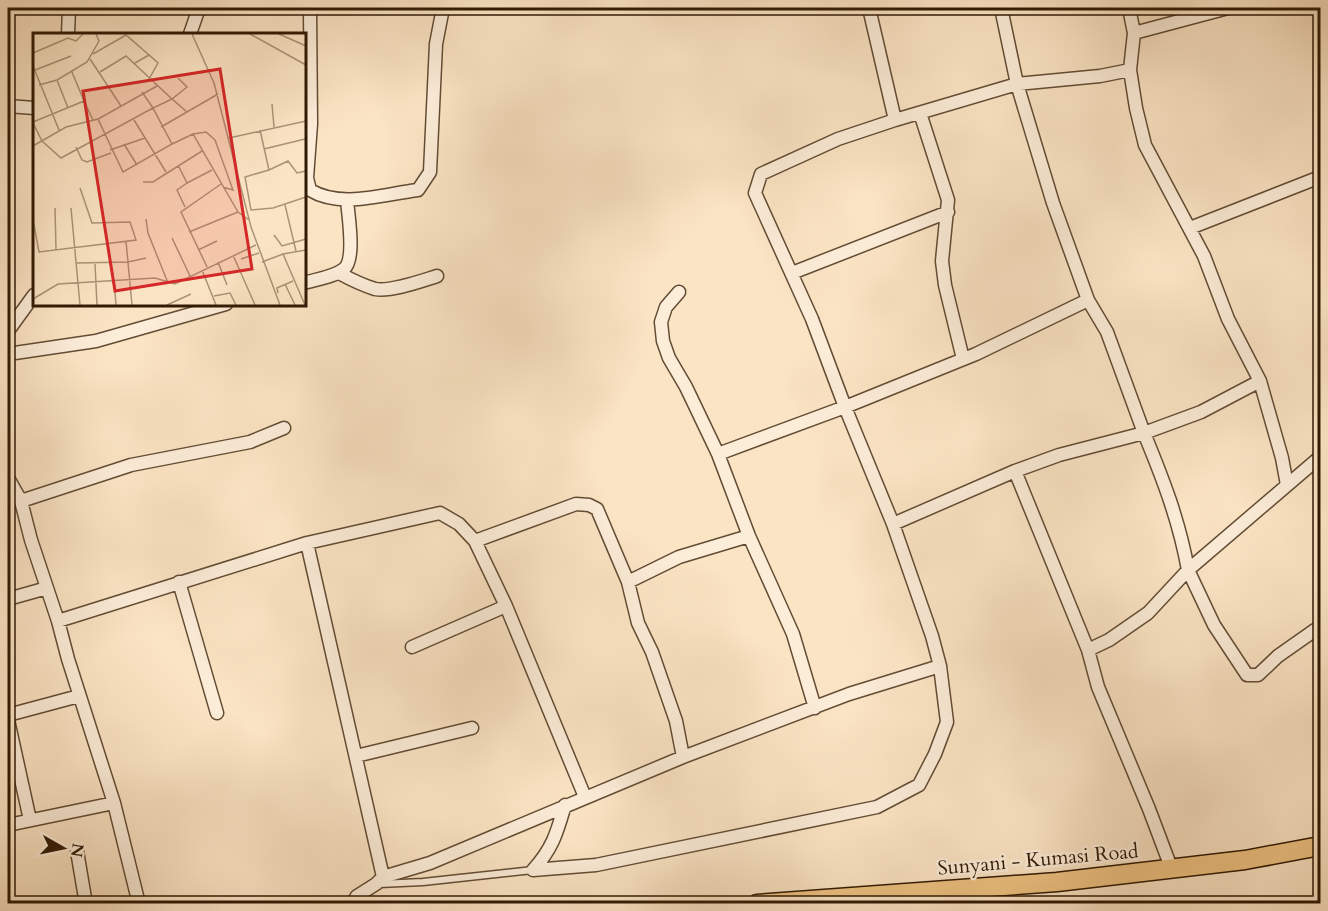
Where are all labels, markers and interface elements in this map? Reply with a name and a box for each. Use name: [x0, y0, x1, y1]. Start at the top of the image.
inset map: [33, 33, 306, 306]
north arrow: [33, 818, 93, 878]
street label: Sunyani - Kumasi Road: [937, 837, 1140, 882]
text: N: [65, 842, 89, 859]

